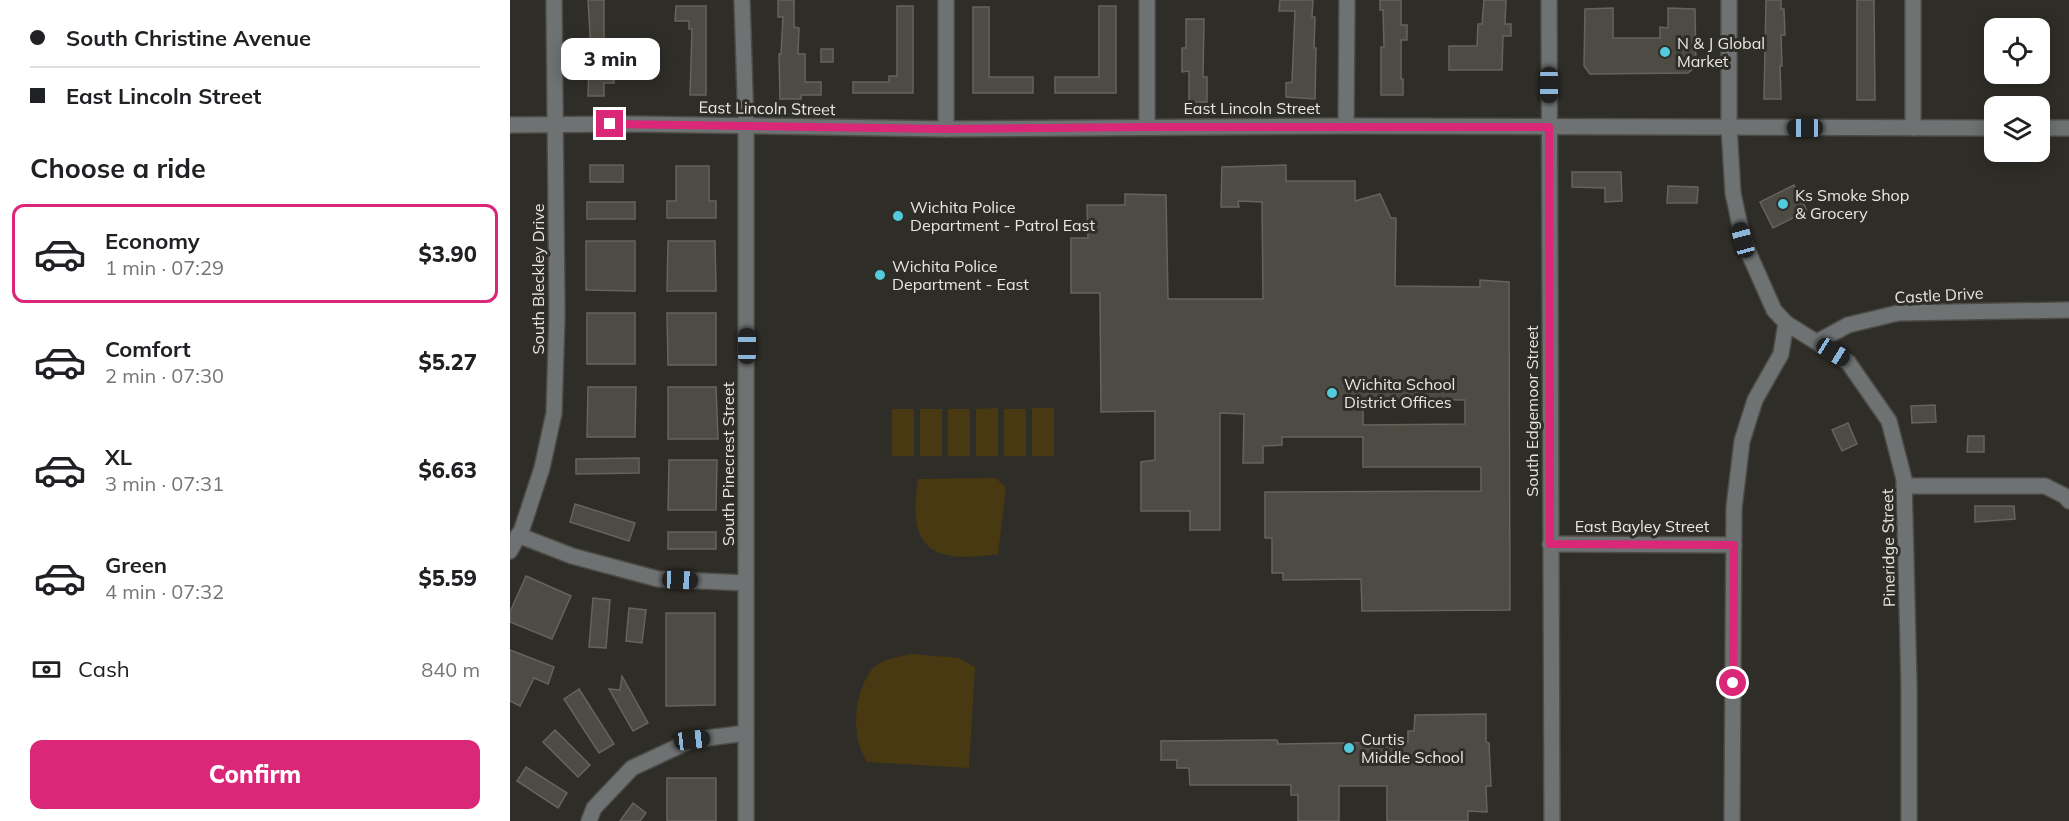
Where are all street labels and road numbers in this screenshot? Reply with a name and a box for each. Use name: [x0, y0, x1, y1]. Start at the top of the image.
street label: East Lincoln Street: [698, 97, 836, 119]
street label: East Lincoln Street: [1184, 98, 1321, 118]
street label: South Bleckley Drive: [528, 204, 548, 354]
street label: Castle Drive: [1894, 283, 1984, 307]
street label: South Edgemoor Street: [1522, 325, 1542, 497]
street label: South Pinecrest Street: [718, 382, 738, 546]
street label: Pineridge Street: [1877, 488, 1899, 607]
street label: East Bayley Street: [1575, 516, 1710, 536]

